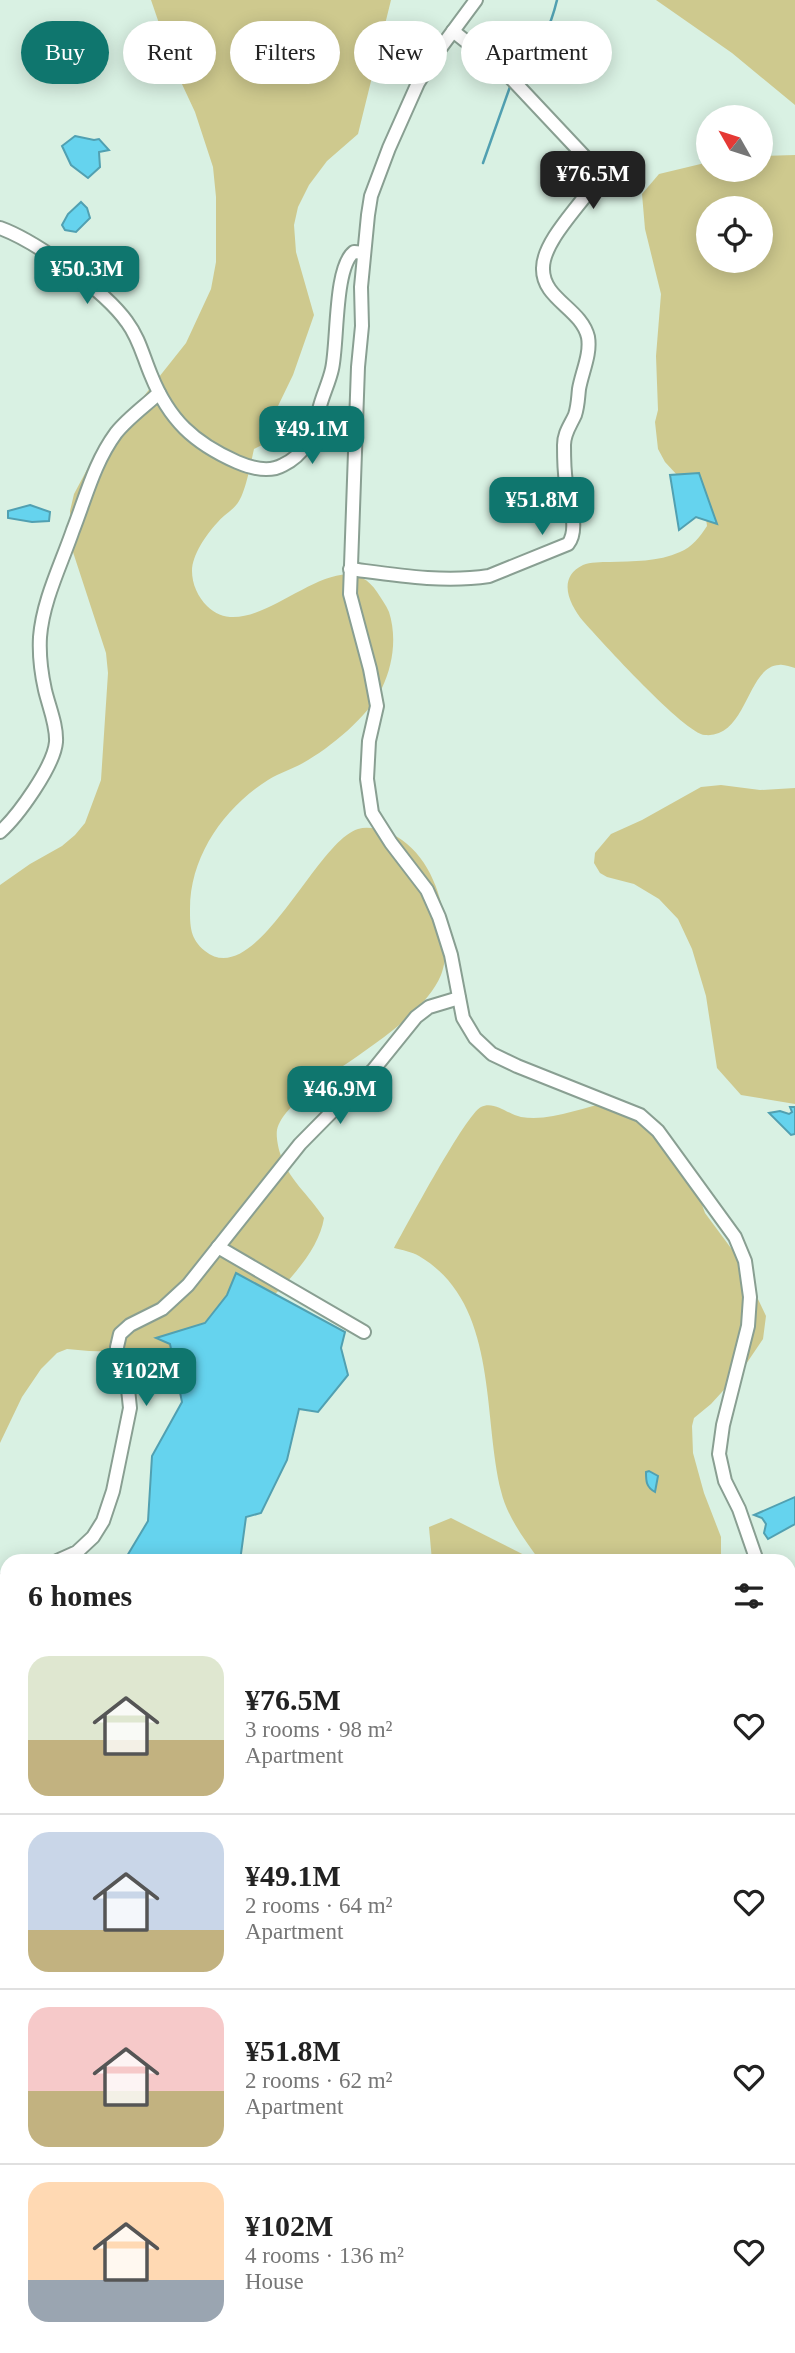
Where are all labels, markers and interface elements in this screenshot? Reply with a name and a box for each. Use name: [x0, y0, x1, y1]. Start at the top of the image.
chip: Buy: [21, 21, 109, 84]
chip: Rent: [123, 21, 216, 84]
chip: Filters: [230, 21, 340, 84]
chip: New: [354, 21, 447, 84]
chip: Apartment: [461, 21, 612, 84]
north arrow: [696, 105, 774, 182]
map controls: [696, 105, 773, 273]
pin: ¥76.5M: [536, 152, 650, 211]
text: ¥76.5M: [556, 161, 630, 186]
button: locate: [696, 196, 773, 273]
pin: ¥50.3M: [30, 246, 144, 306]
text: ¥50.3M: [50, 256, 124, 281]
pin: ¥49.1M: [255, 406, 369, 466]
text: ¥49.1M: [275, 416, 349, 441]
pin: ¥51.8M: [485, 477, 599, 537]
text: ¥51.8M: [505, 487, 579, 512]
pin: ¥46.9M: [283, 1066, 397, 1126]
text: ¥46.9M: [303, 1076, 377, 1101]
pin: ¥102M: [97, 1348, 195, 1408]
text: ¥102M: [112, 1358, 180, 1383]
icon: filters: [730, 1577, 768, 1615]
text: 6 homes: [28, 1579, 132, 1612]
text: ¥76.5M: [245, 1683, 341, 1716]
icon: home: [84, 1684, 168, 1768]
icon: heart: [730, 1707, 768, 1745]
text: 3 rooms · 98 m²: [245, 1717, 392, 1742]
text: Apartment: [245, 1743, 343, 1768]
text: ¥49.1M: [245, 1859, 341, 1892]
icon: home: [84, 1860, 168, 1944]
icon: heart: [730, 1883, 768, 1921]
text: 2 rooms · 64 m²: [245, 1893, 392, 1918]
text: Apartment: [245, 1919, 343, 1944]
text: ¥51.8M: [245, 2034, 341, 2067]
icon: home: [84, 2035, 168, 2119]
icon: heart: [730, 2058, 768, 2096]
text: 2 rooms · 62 m²: [245, 2068, 392, 2093]
text: Apartment: [245, 2094, 343, 2119]
text: ¥102M: [245, 2209, 333, 2242]
icon: home: [84, 2210, 168, 2294]
icon: heart: [730, 2233, 768, 2271]
text: 4 rooms · 136 m²: [245, 2243, 404, 2268]
text: House: [245, 2269, 304, 2294]

